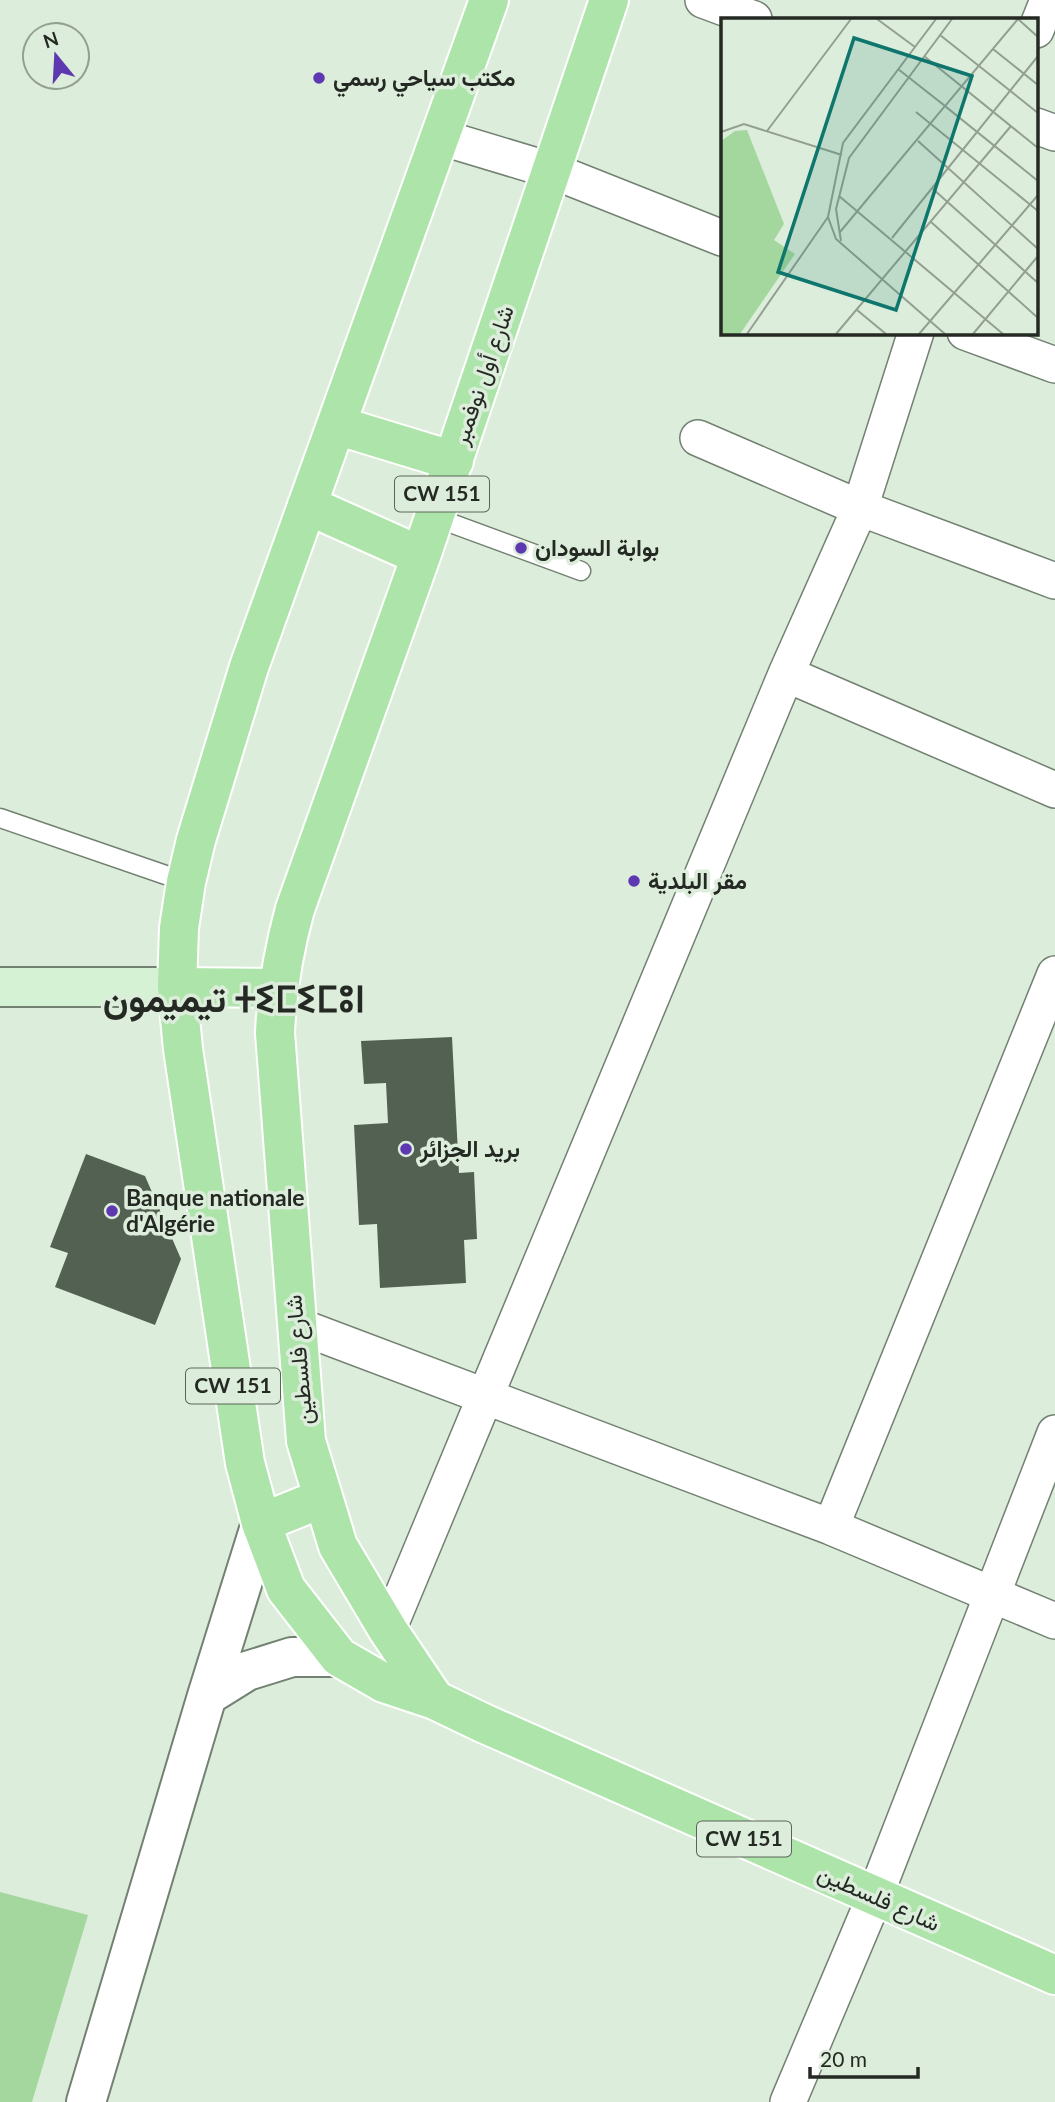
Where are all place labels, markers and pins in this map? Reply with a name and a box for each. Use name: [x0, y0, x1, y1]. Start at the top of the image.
place label: مكتب سياحي رسمي: [333, 63, 516, 98]
marker: مكتب سياحي رسمي: [311, 70, 327, 86]
place label: بوابة السودان: [535, 533, 659, 563]
marker: بوابة السودان: [513, 540, 529, 556]
place label: مقر البلدية: [648, 866, 747, 896]
marker: مقر البلدية: [626, 873, 642, 889]
place label: بريد الجزائر: [419, 1134, 520, 1164]
marker: بريد الجزائر: [398, 1141, 414, 1157]
place label: Banque nationale d'Algérie: [126, 1183, 305, 1237]
marker: Banque nationale d'Algérie: [104, 1203, 120, 1219]

